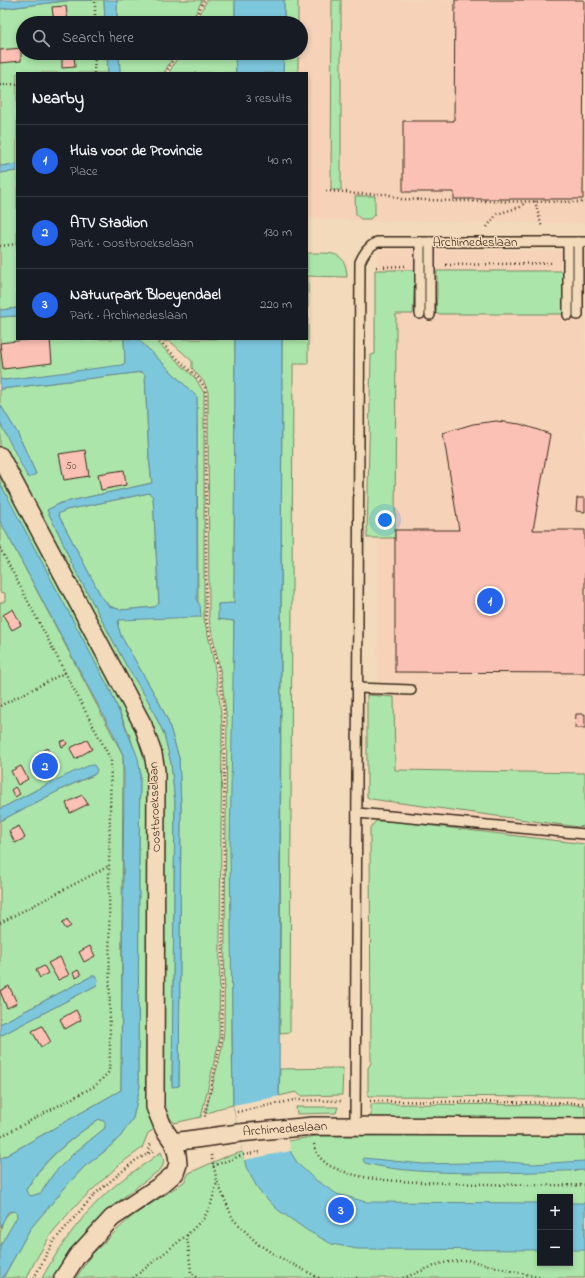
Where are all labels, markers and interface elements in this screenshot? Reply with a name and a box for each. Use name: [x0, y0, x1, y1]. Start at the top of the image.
search box: [16, 16, 308, 60]
icon: search: [30, 27, 52, 49]
text: Search here: [62, 27, 134, 49]
text: Nearby: [32, 86, 84, 111]
text: 3 results: [246, 89, 292, 108]
text: Huis voor de Provincie: [70, 140, 202, 162]
text: 1: [43, 151, 47, 170]
text: 40 m: [268, 151, 292, 170]
text: Place: [70, 162, 98, 181]
text: ATV Stadion: [70, 212, 148, 234]
text: 2: [42, 223, 48, 242]
text: 130 m: [264, 223, 292, 242]
street label: Archimedeslaan: [433, 233, 517, 252]
text: Park · Oostbroekselaan: [70, 234, 193, 253]
text: Natuurpark Bloeyendael: [70, 284, 221, 306]
text: 3: [42, 295, 48, 314]
text: 220 m: [260, 295, 292, 314]
text: Park · Archimedeslaan: [70, 306, 187, 325]
house number: 50: [65, 458, 77, 474]
your location: [375, 510, 395, 530]
pin: 1: [477, 586, 503, 616]
pin: 2: [32, 751, 58, 781]
street label: Oostbroekselaan: [144, 761, 166, 853]
street label: Archimedeslaan: [242, 1117, 328, 1141]
map controls: [537, 1194, 573, 1266]
button: +: [537, 1194, 573, 1230]
pin: 3: [328, 1195, 354, 1225]
button: −: [537, 1230, 573, 1266]

